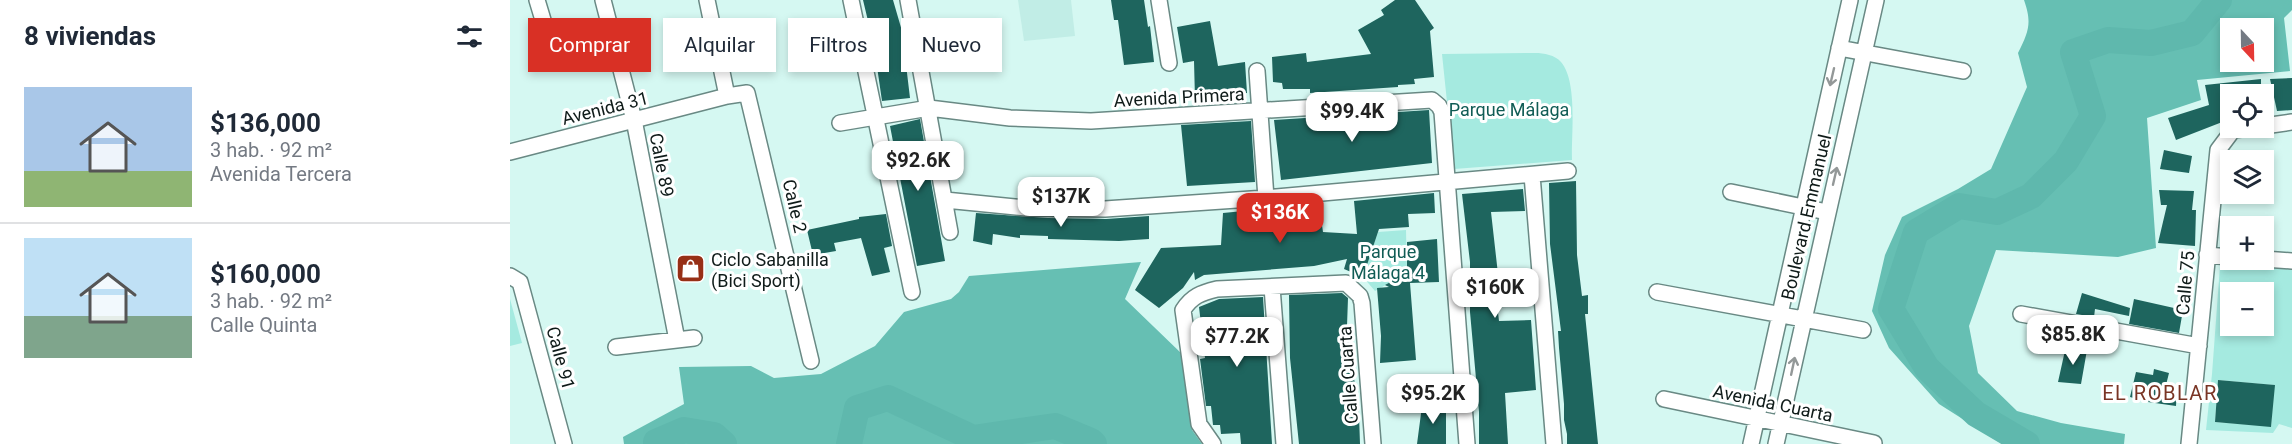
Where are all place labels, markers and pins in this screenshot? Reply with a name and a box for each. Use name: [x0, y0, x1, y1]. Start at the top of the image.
pin: $99.4K: [1303, 92, 1401, 143]
pin: $92.6K: [869, 141, 967, 192]
pin: $137K: [1019, 177, 1103, 228]
pin: $136K: [1238, 193, 1322, 244]
place label: Ciclo Sabanilla (Bici Sport): [711, 249, 829, 292]
shop icon: Ciclo Sabanilla (Bici Sport): [674, 253, 706, 285]
pin: $160K: [1453, 268, 1537, 319]
pin: $85.8K: [2024, 315, 2122, 366]
pin: $77.2K: [1188, 317, 1286, 368]
pin: $95.2K: [1384, 374, 1482, 425]

